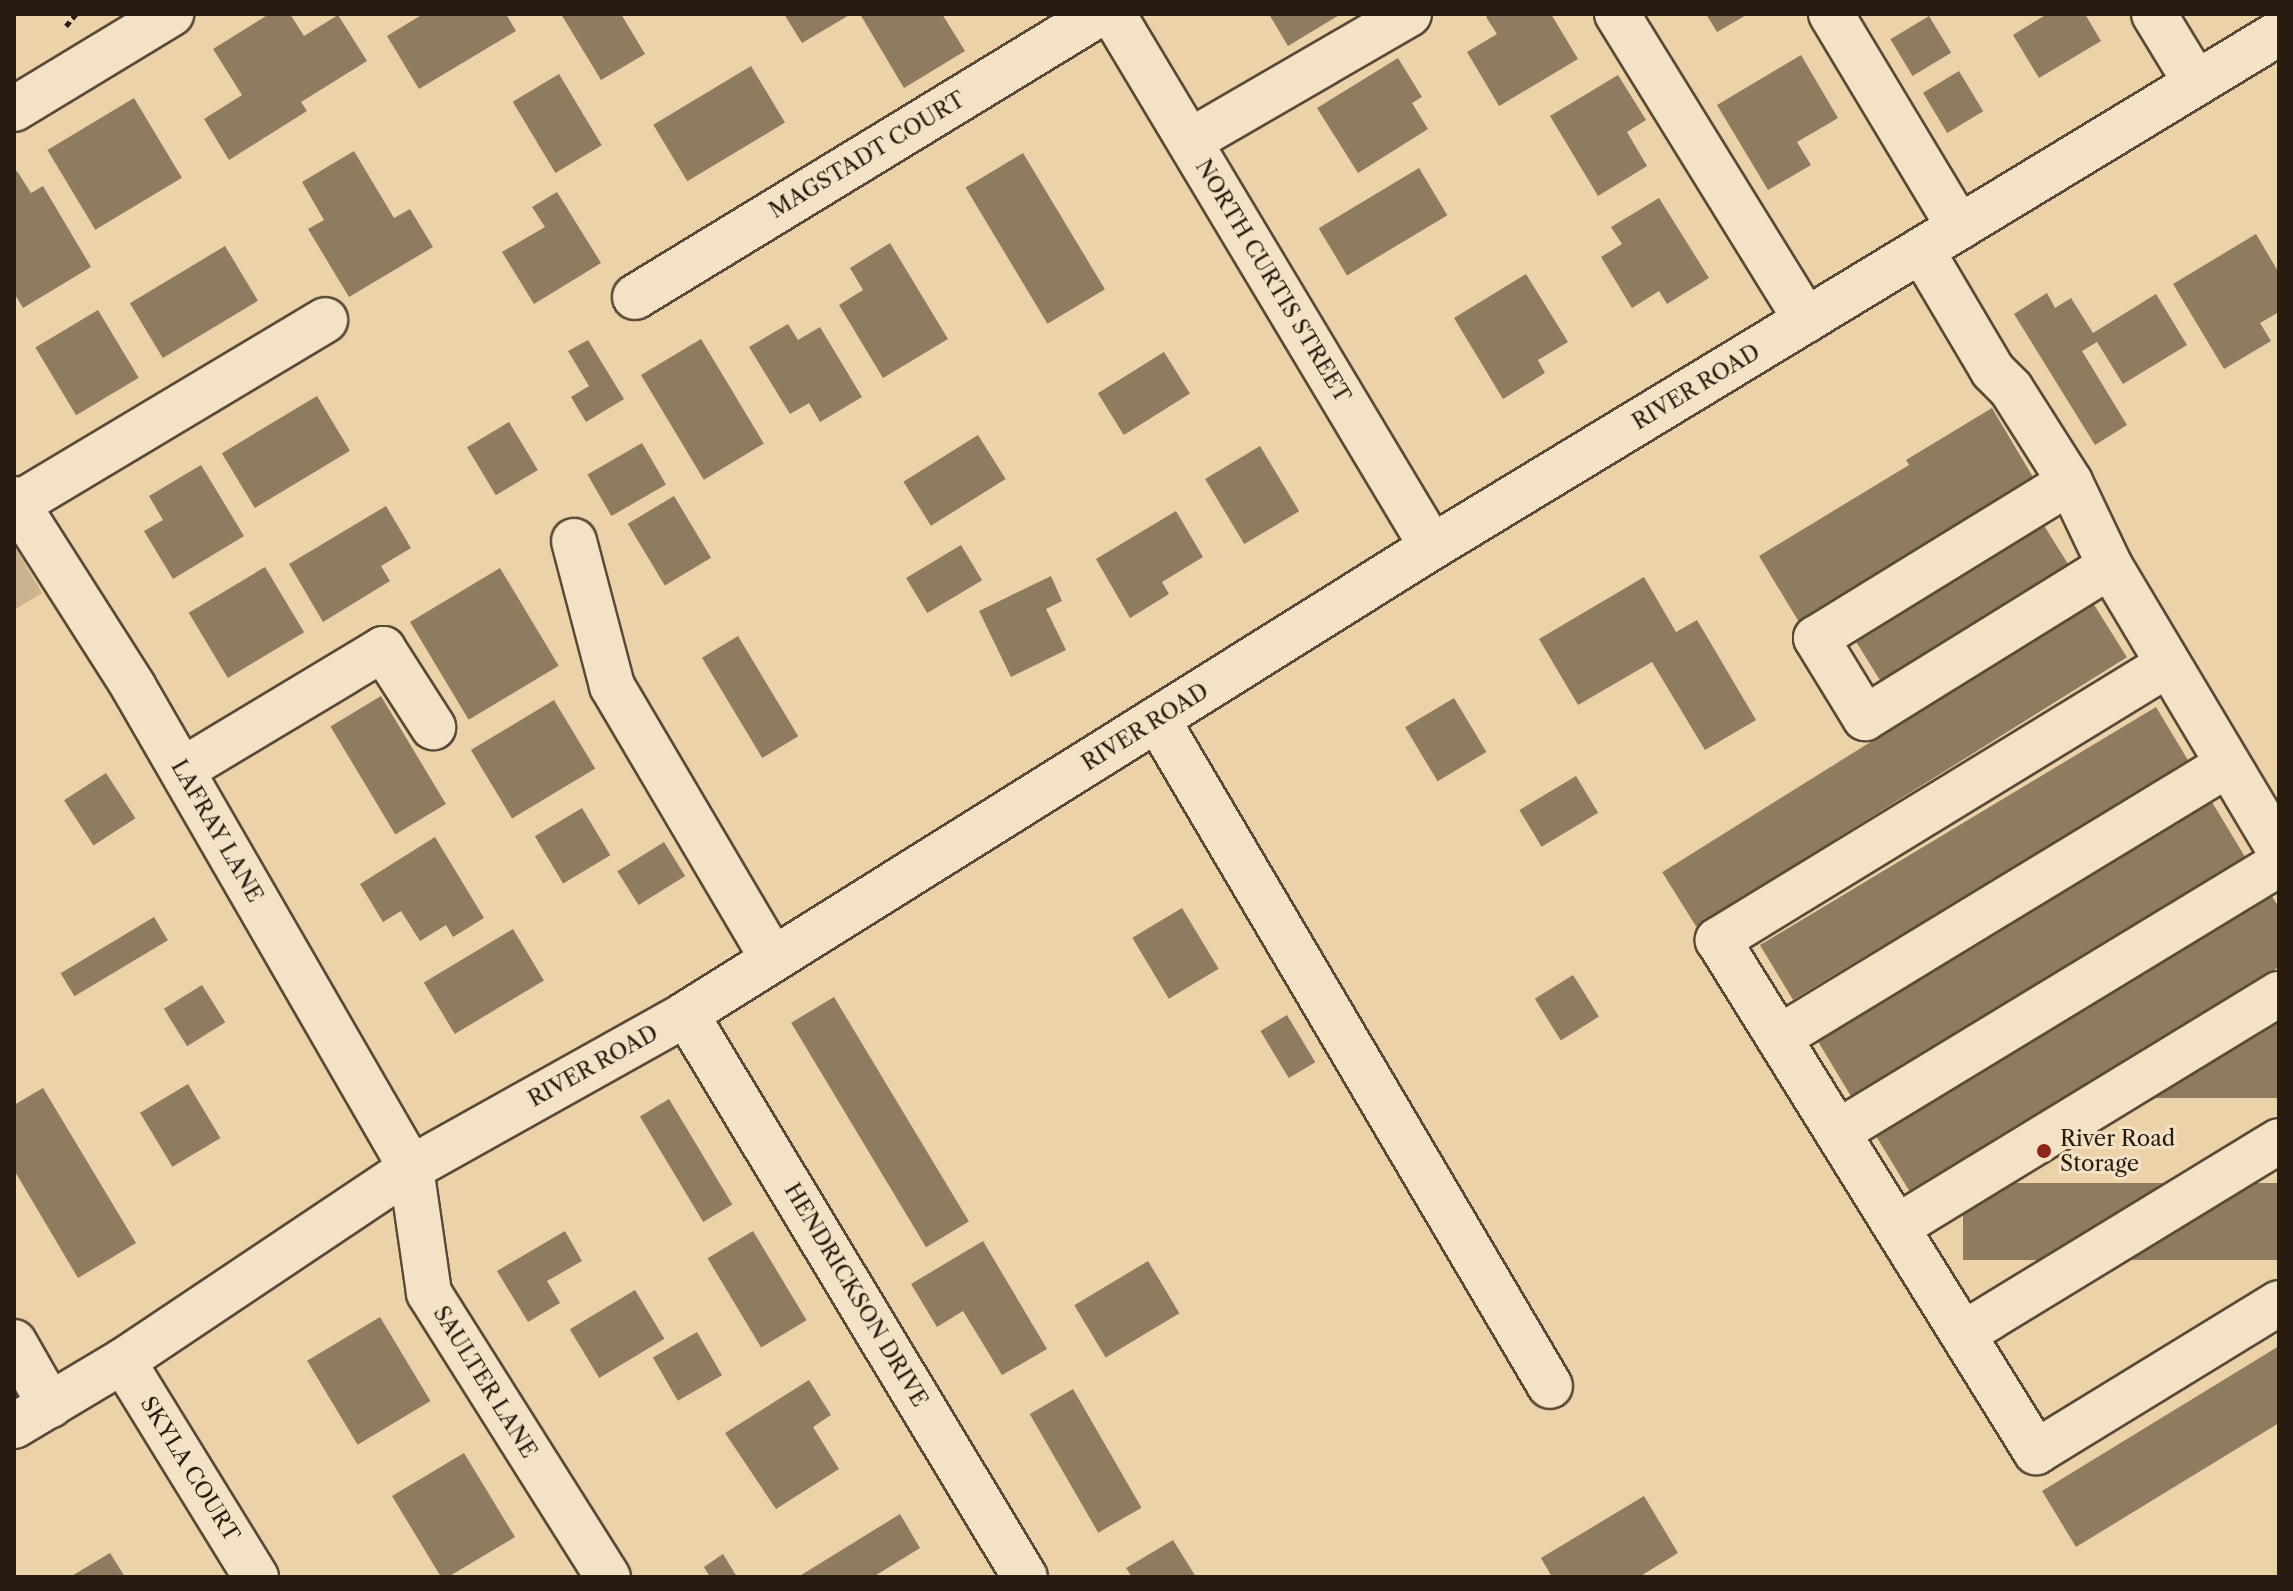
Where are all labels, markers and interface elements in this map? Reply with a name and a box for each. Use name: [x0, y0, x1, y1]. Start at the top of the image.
street label: MAGSTADT COURT: [764, 86, 970, 224]
street label: NORTH CURTIS STREET: [1190, 155, 1356, 407]
street label: RIVER ROAD: [1627, 338, 1765, 436]
street label: RIVER ROAD: [1077, 677, 1213, 777]
street label: LAFRAY LANE: [165, 755, 269, 907]
street label: RIVER ROAD: [523, 1019, 663, 1113]
place label: River Road Storage: [2060, 1125, 2176, 1176]
marker: River Road Storage: [2035, 1142, 2053, 1160]
street label: HENDRICKSON DRIVE: [779, 1178, 933, 1412]
street label: SAULTER LANE: [427, 1301, 543, 1463]
street label: SKYLA COURT: [135, 1391, 245, 1547]

